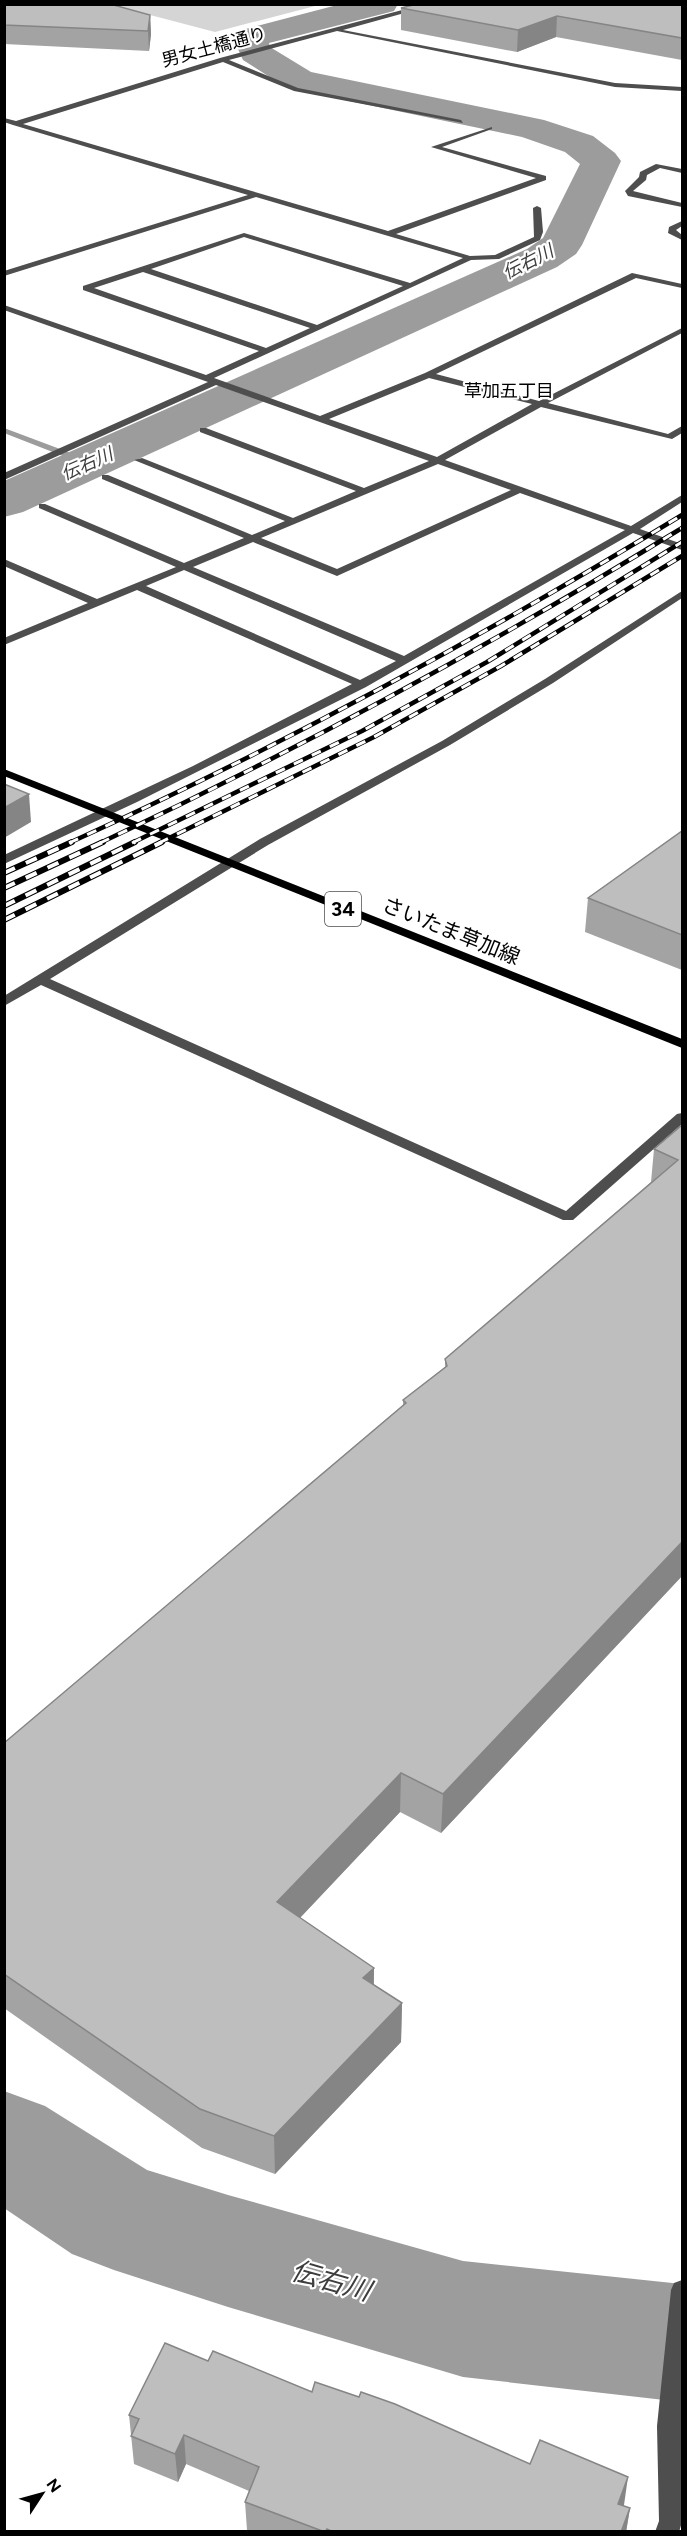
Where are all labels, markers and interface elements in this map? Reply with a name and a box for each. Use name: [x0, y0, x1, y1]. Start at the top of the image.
street label: 男女土橋通り: [159, 22, 269, 72]
water label: 伝右川: [499, 239, 559, 284]
district label: 草加五丁目: [464, 380, 554, 402]
water label: 伝右川: [58, 442, 118, 485]
road number: 34: [325, 892, 361, 926]
street label: さいたま草加線: [379, 892, 524, 970]
water label: 伝右川: [288, 2253, 378, 2308]
north arrow: [12, 2464, 72, 2524]
text: N: [42, 2475, 65, 2496]

